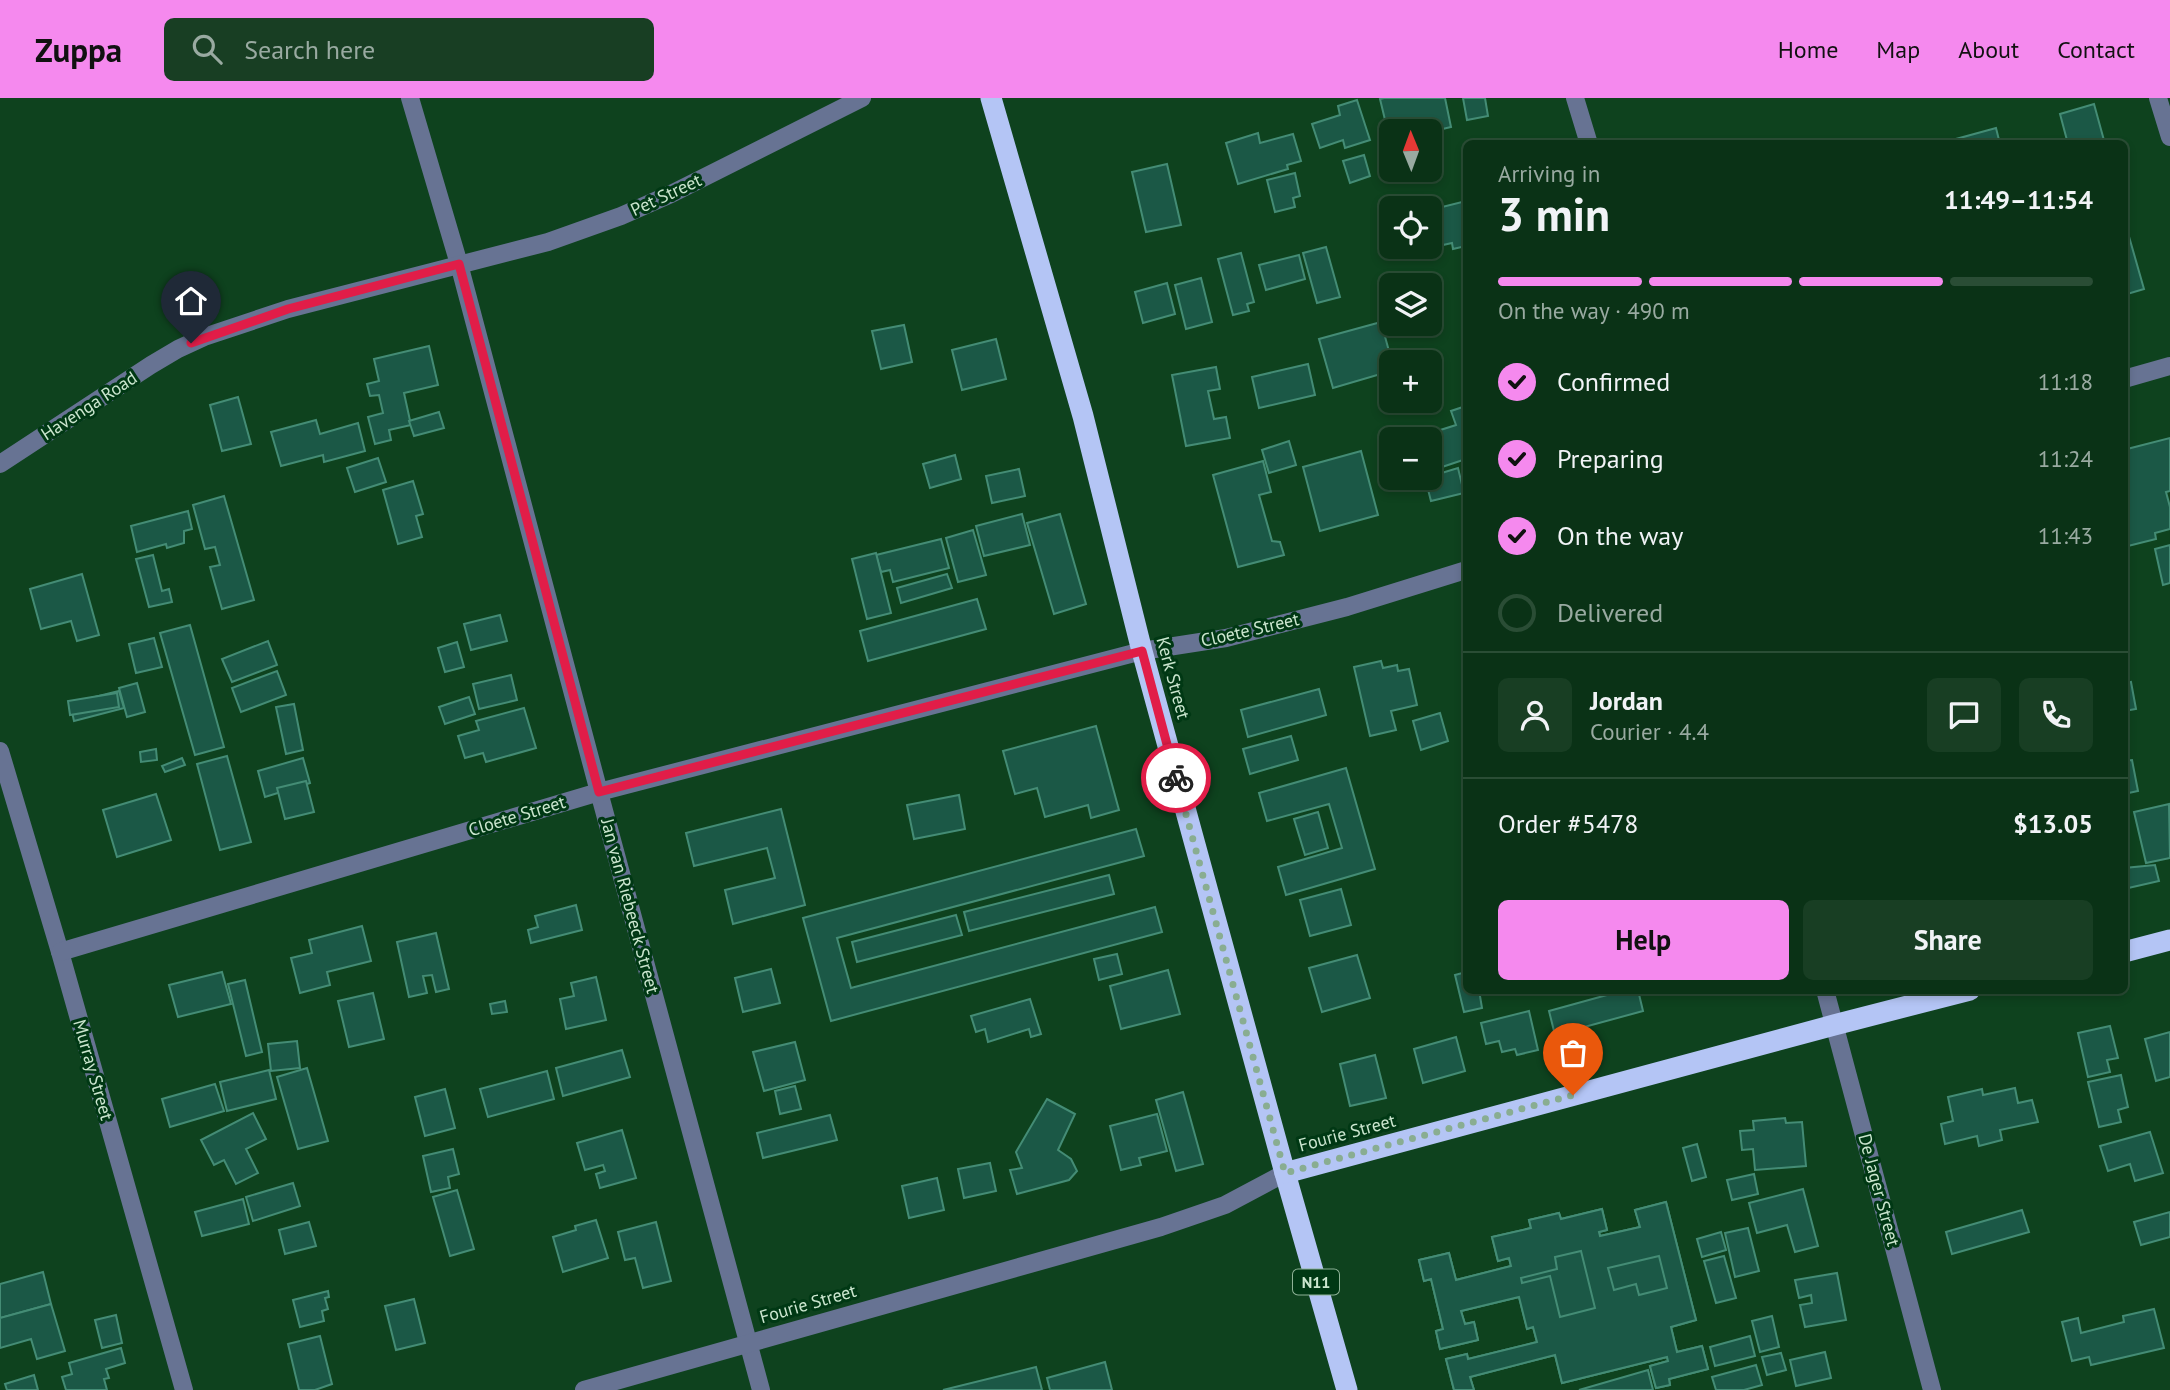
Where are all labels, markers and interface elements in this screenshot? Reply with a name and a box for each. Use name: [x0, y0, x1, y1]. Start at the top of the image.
search box: [164, 18, 654, 81]
text: Zuppa: [35, 28, 122, 71]
icon: search: [188, 30, 226, 68]
text: Search here: [244, 33, 375, 66]
text: Home: [1778, 34, 1838, 65]
text: Map: [1876, 34, 1920, 65]
text: About: [1958, 34, 2019, 65]
text: Contact: [2057, 34, 2135, 65]
north arrow: [1379, 119, 1442, 182]
map controls: [1379, 119, 1442, 490]
text: Arriving in: [1498, 159, 1600, 188]
street label: Pet Street: [627, 168, 705, 221]
text: 11:49–11:54: [1944, 183, 2093, 216]
text: 3 min: [1498, 184, 1610, 244]
button: locate: [1379, 196, 1442, 259]
pin: [161, 271, 221, 343]
button: layers: [1379, 273, 1442, 336]
icon: home: [172, 282, 210, 320]
text: On the way · 490 m: [1498, 296, 1690, 325]
button: +: [1379, 350, 1442, 413]
icon: check: [1498, 363, 1536, 401]
text: Confirmed: [1557, 365, 1670, 398]
street label: Havenga Road: [36, 366, 141, 445]
text: 11:18: [2038, 367, 2093, 396]
button: −: [1379, 427, 1442, 490]
icon: check: [1498, 440, 1536, 478]
text: Preparing: [1557, 442, 1664, 475]
text: 11:24: [2038, 444, 2093, 473]
icon: check: [1498, 517, 1536, 555]
text: On the way: [1557, 519, 1683, 552]
text: 11:43: [2038, 521, 2093, 550]
text: Delivered: [1557, 596, 1663, 629]
street label: Cloete Street: [1199, 607, 1301, 652]
street label: Kerk Street: [1151, 634, 1195, 722]
button: person: [1498, 678, 1572, 752]
button: chat: [1927, 678, 2001, 752]
button: phone: [2019, 678, 2093, 752]
text: Jordan: [1590, 684, 1663, 717]
text: Courier · 4.4: [1590, 717, 1709, 746]
courier: [1141, 743, 1211, 813]
icon: bike: [1157, 759, 1195, 797]
street label: Cloete Street: [466, 790, 568, 841]
text: Order #5478: [1498, 807, 1638, 840]
text: $13.05: [2013, 807, 2093, 840]
street label: Jan van Riebeeck Street: [596, 815, 665, 996]
button: Help: [1498, 900, 1789, 980]
button: Share: [1803, 900, 2093, 980]
street label: Murray Street: [68, 1017, 119, 1123]
pin: [1543, 1023, 1603, 1095]
icon: bag: [1554, 1034, 1592, 1072]
street label: Fourie Street: [1296, 1109, 1398, 1157]
street label: De Jager Street: [1853, 1131, 1906, 1249]
road number: N11: [1293, 1270, 1339, 1294]
street label: Fourie Street: [757, 1279, 859, 1328]

